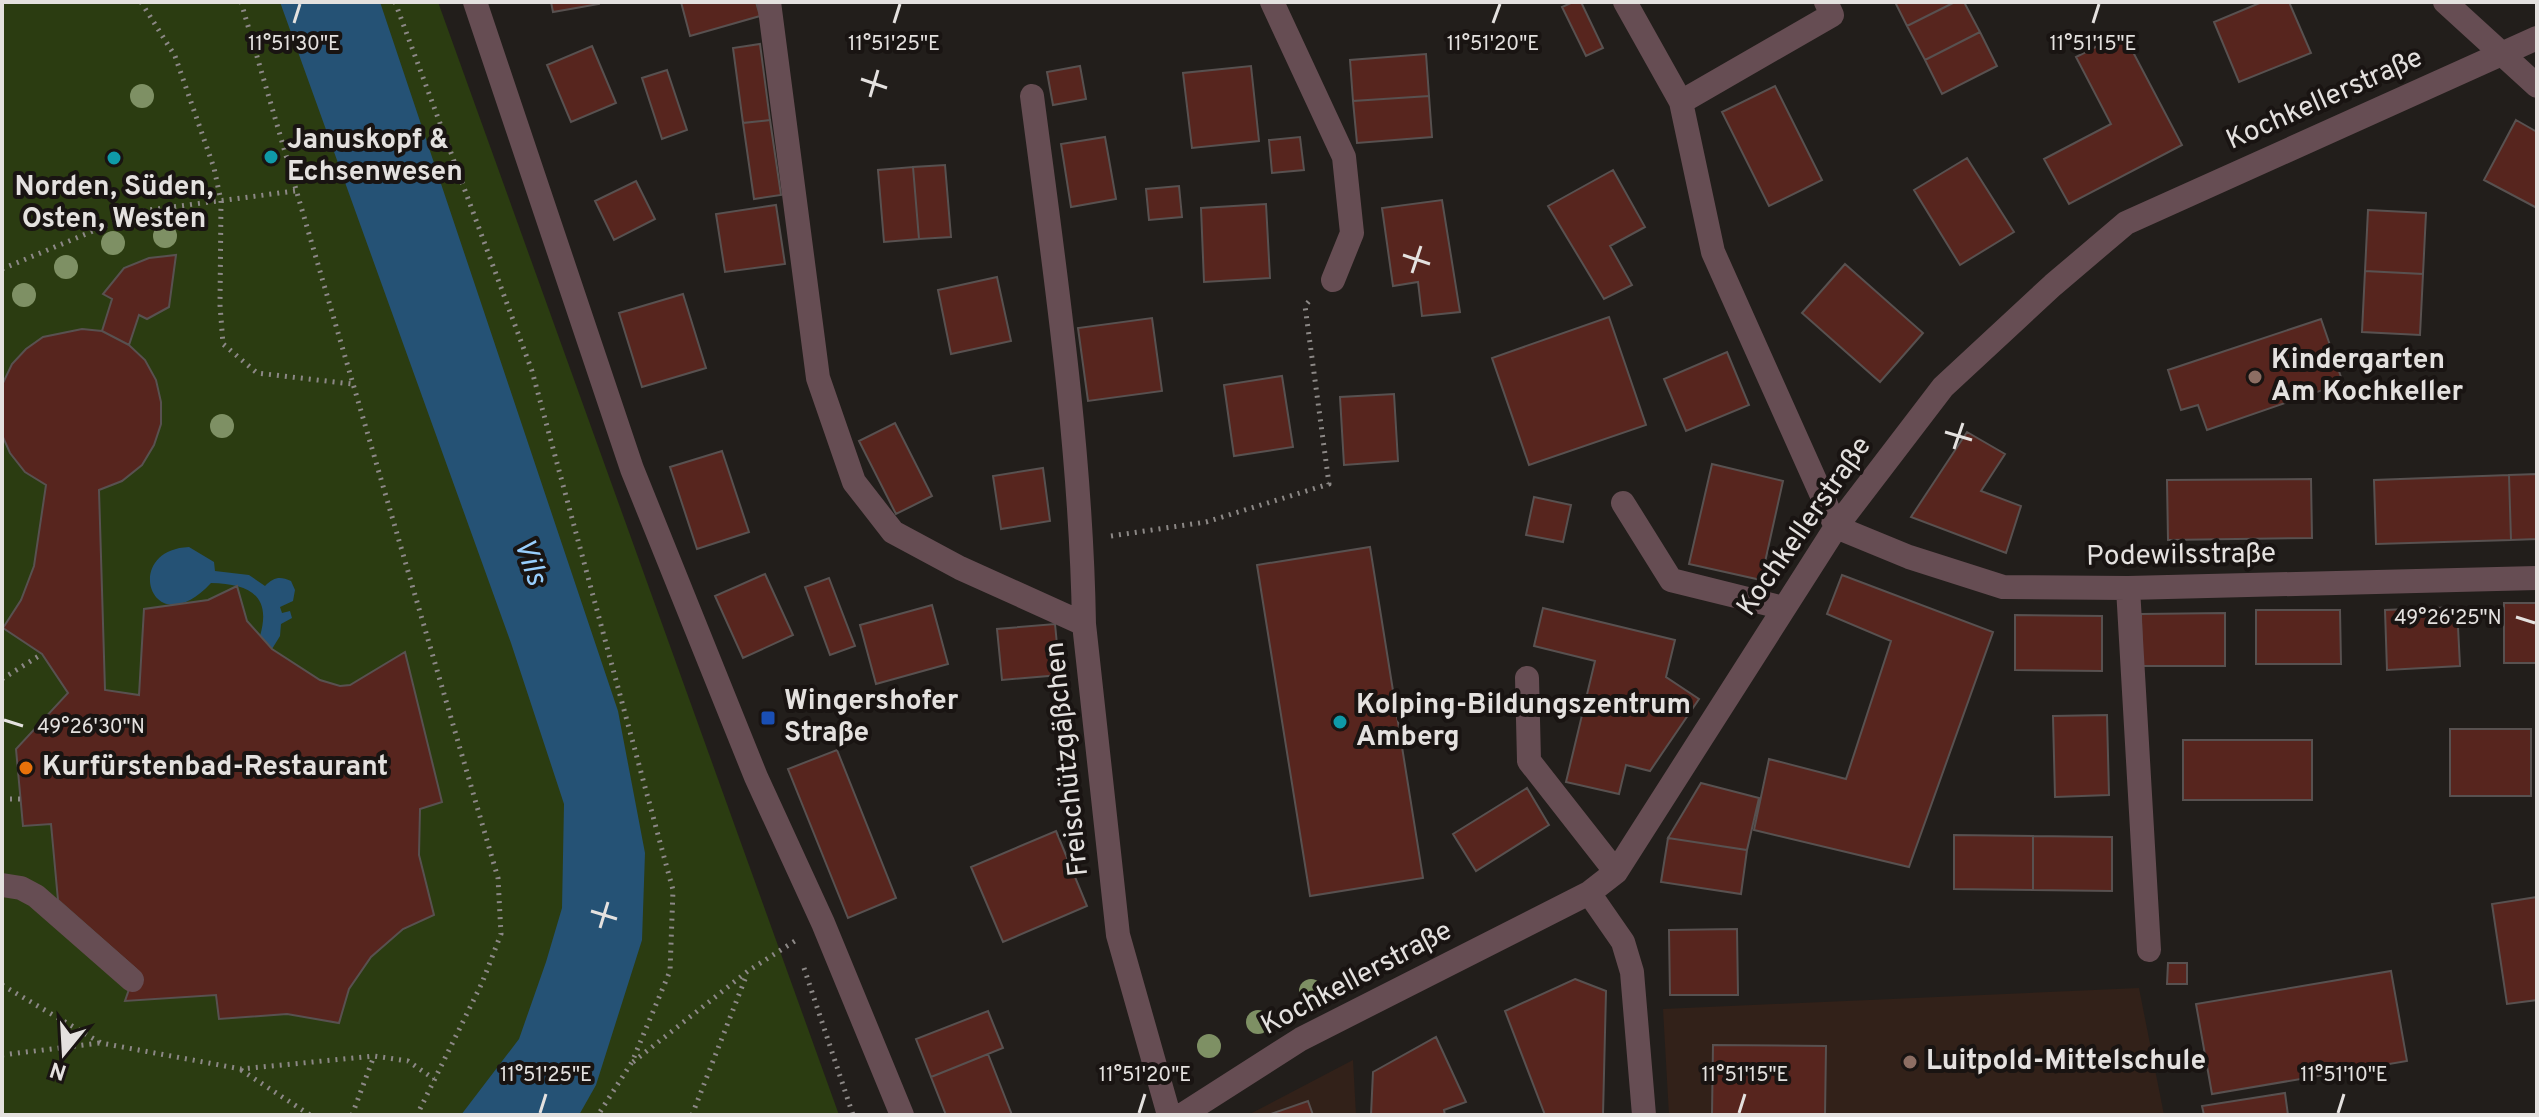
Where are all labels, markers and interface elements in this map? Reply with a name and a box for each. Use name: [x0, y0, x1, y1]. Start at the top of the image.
text: 11°51'30"E: [248, 32, 340, 58]
text: 11°51'25"E: [848, 32, 940, 58]
text: 11°51'20"E: [1447, 32, 1539, 58]
text: 11°51'15"E: [2049, 32, 2137, 58]
street label: Kochkellerstraße: [2221, 41, 2429, 159]
place label: Januskopf & Echsenwesen: [287, 123, 463, 191]
marker: Januskopf & Echsenwesen: [262, 148, 280, 166]
marker: Norden, Süden, Osten, Westen: [105, 149, 123, 167]
place label: Norden, Süden, Osten, Westen: [15, 170, 213, 238]
place label: Kindergarten Am Kochkeller: [2271, 343, 2464, 411]
marker: Kindergarten Am Kochkeller: [2246, 368, 2264, 386]
street label: Kochkellerstraße: [1730, 430, 1880, 624]
water label: Vils: [504, 534, 554, 591]
street label: Podewilsstraße: [2086, 536, 2276, 576]
text: 49°26'25"N: [2394, 606, 2502, 632]
street label: Freischützgäßchen: [1038, 640, 1098, 878]
place label: Wingershofer Straße: [784, 684, 959, 752]
place label: Kolping-Bildungszentrum Amberg: [1356, 688, 1691, 756]
marker: Wingershofer Straße: [759, 709, 777, 727]
marker: Kolping-Bildungszentrum Amberg: [1331, 713, 1349, 731]
text: 49°26'30"N: [37, 715, 145, 741]
place label: Kurfürstenbad-Restaurant: [42, 750, 388, 786]
marker: Kurfürstenbad-Restaurant: [17, 759, 35, 777]
street label: Kochkellerstraße: [1255, 914, 1459, 1044]
north arrow: [24, 1013, 104, 1093]
place label: Luitpold-Mittelschule: [1926, 1044, 2206, 1080]
marker: Luitpold-Mittelschule: [1901, 1053, 1919, 1071]
text: N: [47, 1054, 70, 1085]
text: 11°51'25"E: [500, 1063, 592, 1089]
text: 11°51'20"E: [1099, 1063, 1191, 1089]
text: 11°51'15"E: [1701, 1063, 1789, 1089]
text: 11°51'10"E: [2300, 1063, 2388, 1089]

